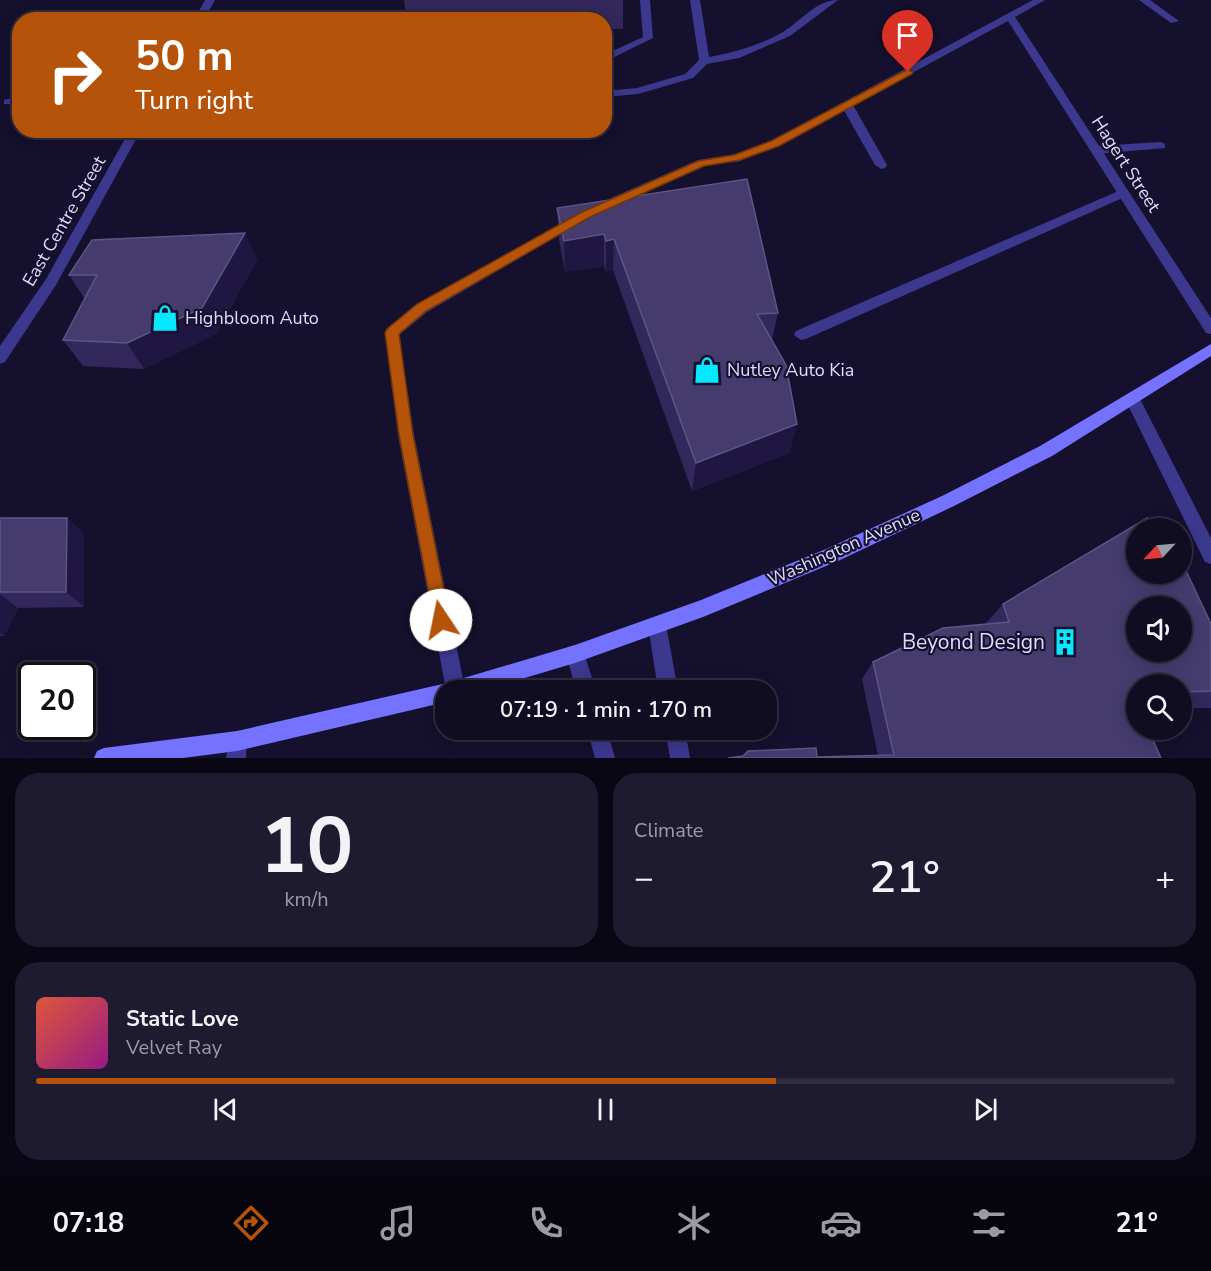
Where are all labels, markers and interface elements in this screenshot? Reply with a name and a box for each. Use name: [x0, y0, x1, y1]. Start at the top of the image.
pin: [882, 10, 933, 72]
icon: arrive: [891, 19, 924, 52]
text: 50 m: [135, 28, 234, 85]
icon: right: [36, 36, 114, 114]
text: Turn right: [135, 82, 253, 119]
street label: Hagert Street: [1086, 111, 1166, 217]
street label: East Centre Street: [17, 151, 111, 290]
shop icon: Highbloom Auto: [150, 303, 180, 333]
place label: Highbloom Auto: [185, 306, 319, 330]
shop icon: Nutley Auto Kia: [692, 355, 722, 385]
place label: Nutley Auto Kia: [727, 358, 854, 382]
street label: Washington Avenue: [764, 503, 924, 591]
north arrow: [1126, 518, 1192, 584]
map controls: [1126, 518, 1192, 740]
position arrow: [409, 588, 473, 652]
button: sound: [1126, 596, 1192, 662]
building icon: Beyond Design: [1050, 627, 1080, 657]
place label: Beyond Design: [902, 628, 1045, 656]
speed limit sign: 20: [18, 662, 96, 740]
button: search: [1126, 674, 1192, 740]
text: 07:19 · 1 min · 170 m: [500, 695, 712, 725]
text: 10: [260, 793, 353, 900]
text: Climate: [634, 817, 703, 844]
text: 21°: [869, 847, 940, 908]
text: −: [634, 856, 654, 901]
text: +: [1155, 856, 1175, 901]
text: km/h: [284, 886, 329, 913]
text: Static Love: [126, 1004, 239, 1034]
text: Velvet Ray: [126, 1034, 222, 1061]
icon: previous: [209, 1093, 242, 1126]
icon: pause: [589, 1093, 622, 1126]
icon: next: [969, 1093, 1002, 1126]
icon: directions: [230, 1202, 272, 1244]
icon: music: [377, 1202, 419, 1244]
icon: phone: [525, 1202, 567, 1244]
icon: climate: [673, 1202, 715, 1244]
icon: car: [820, 1202, 862, 1244]
icon: filters: [968, 1202, 1010, 1244]
text: 07:18: [53, 1205, 124, 1242]
text: 21°: [1115, 1205, 1158, 1242]

